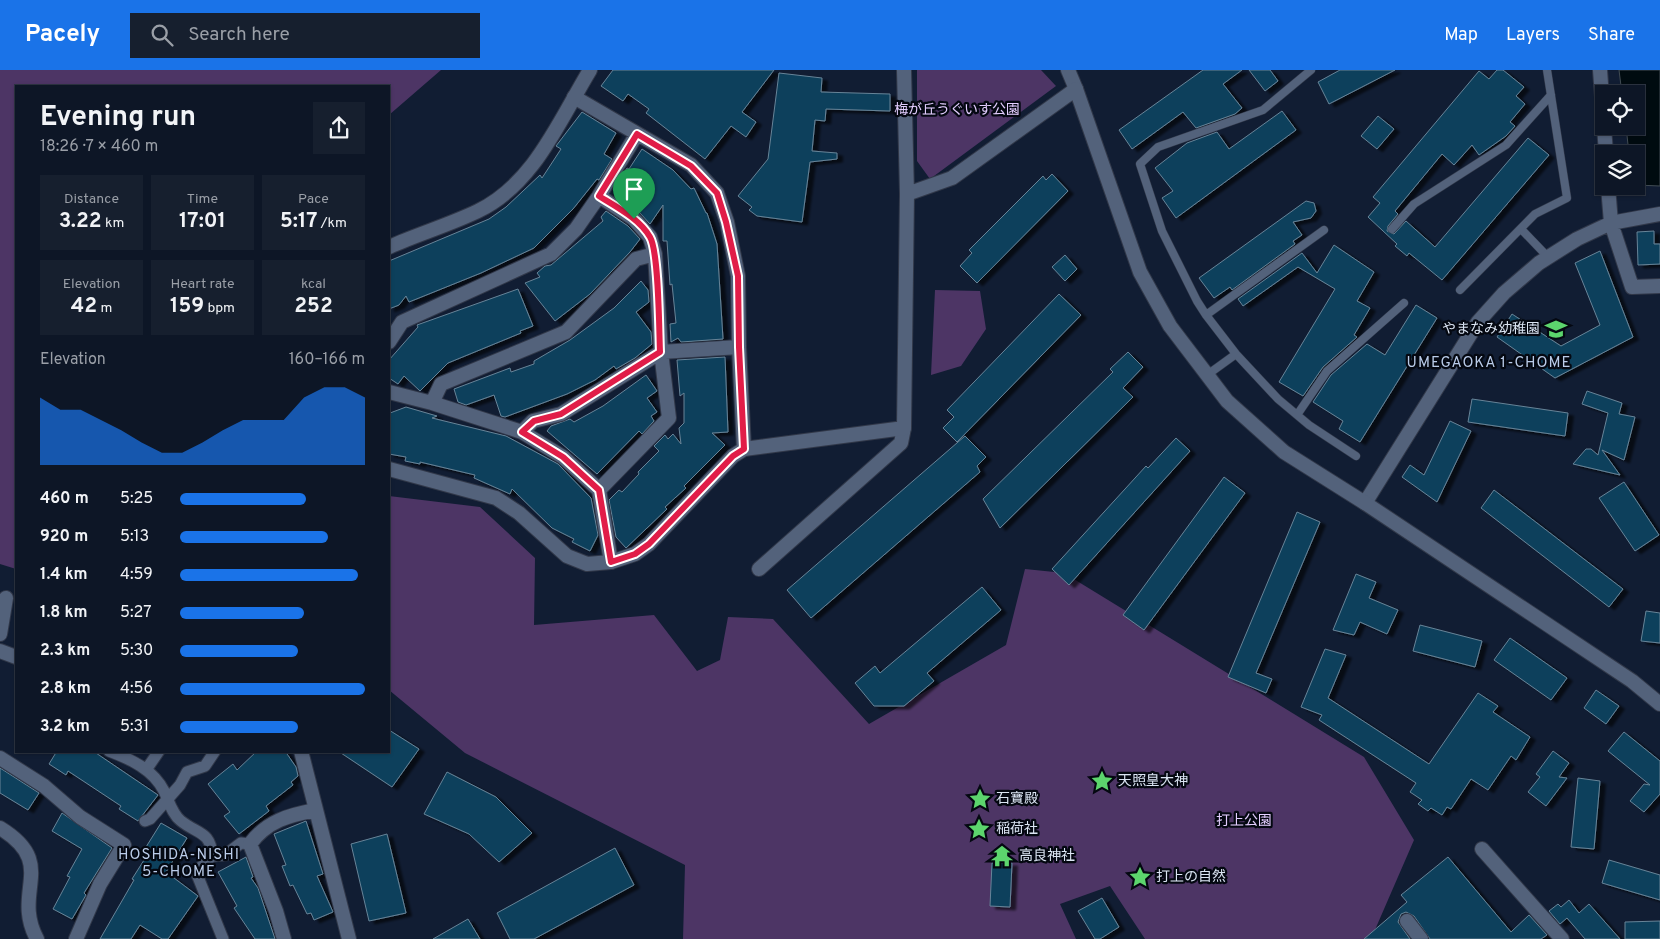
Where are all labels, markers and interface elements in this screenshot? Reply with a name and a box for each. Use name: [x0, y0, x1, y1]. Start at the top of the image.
search box: [130, 13, 480, 58]
text: Pacely: [25, 20, 100, 50]
icon: search: [148, 21, 176, 49]
text: Search here: [188, 23, 290, 47]
text: Map: [1444, 24, 1478, 47]
text: Layers: [1506, 24, 1560, 47]
text: Share: [1588, 24, 1635, 47]
map controls: [1595, 85, 1645, 195]
button: locate: [1595, 85, 1645, 135]
text: Evening run: [40, 100, 196, 136]
park label: 梅が丘うぐいす公園: [894, 101, 1020, 119]
button: share: [313, 102, 365, 154]
text: 18:26 · 7 × 460 m: [40, 137, 158, 157]
button: layers: [1595, 145, 1645, 195]
pin: [613, 168, 655, 219]
icon: arrive: [620, 175, 648, 203]
text: Distance: [64, 191, 119, 208]
text: Time: [187, 191, 218, 208]
text: Pace: [298, 191, 329, 208]
text: 3.22: [59, 208, 102, 235]
text: 17:01: [179, 208, 226, 235]
text: 5:17: [280, 208, 318, 235]
text: km: [102, 215, 124, 232]
text: /km: [318, 215, 347, 232]
text: Elevation: [63, 276, 120, 293]
text: Heart rate: [170, 276, 235, 293]
text: kcal: [301, 276, 326, 293]
text: 42: [71, 293, 97, 320]
text: 159: [170, 293, 204, 320]
text: 252: [294, 293, 333, 320]
text: m: [97, 300, 112, 317]
text: bpm: [204, 300, 235, 317]
school or university icon: やまなみ幼稚園: [1543, 316, 1569, 342]
place label: やまなみ幼稚園: [1442, 321, 1540, 338]
text: Elevation: [40, 350, 106, 370]
text: 160–166 m: [289, 350, 365, 370]
district label: UMEGAOKA 1-CHOME: [1407, 354, 1571, 373]
text: 460 m: [40, 489, 89, 509]
text: 5:25: [120, 489, 153, 509]
text: 920 m: [40, 527, 88, 547]
text: 5:13: [120, 527, 149, 547]
text: 1.4 km: [40, 565, 88, 585]
text: 4:59: [120, 565, 153, 585]
text: 1.8 km: [40, 603, 87, 623]
text: 5:27: [120, 603, 152, 623]
text: 2.3 km: [40, 641, 90, 661]
text: 5:30: [120, 641, 153, 661]
text: 2.8 km: [40, 679, 91, 699]
text: 4:56: [120, 679, 153, 699]
text: 3.2 km: [40, 717, 90, 737]
text: 5:31: [120, 717, 149, 737]
place icon: 天照皇大神: [1089, 768, 1115, 794]
place label: 天照皇大神: [1118, 773, 1188, 790]
place icon: 石寶殿: [967, 786, 993, 812]
place label: 石寶殿: [996, 791, 1038, 808]
park label: 打上公園: [1216, 813, 1272, 830]
place icon: 稲荷社: [966, 816, 992, 842]
place label: 稲荷社: [996, 821, 1038, 838]
temple icon: 高良神社: [989, 843, 1015, 869]
district label: HOSHIDA-NISHI 5-CHOME: [118, 846, 240, 882]
place label: 高良神社: [1019, 848, 1075, 865]
place icon: 打上の自然: [1127, 864, 1153, 890]
place label: 打上の自然: [1156, 868, 1226, 886]

